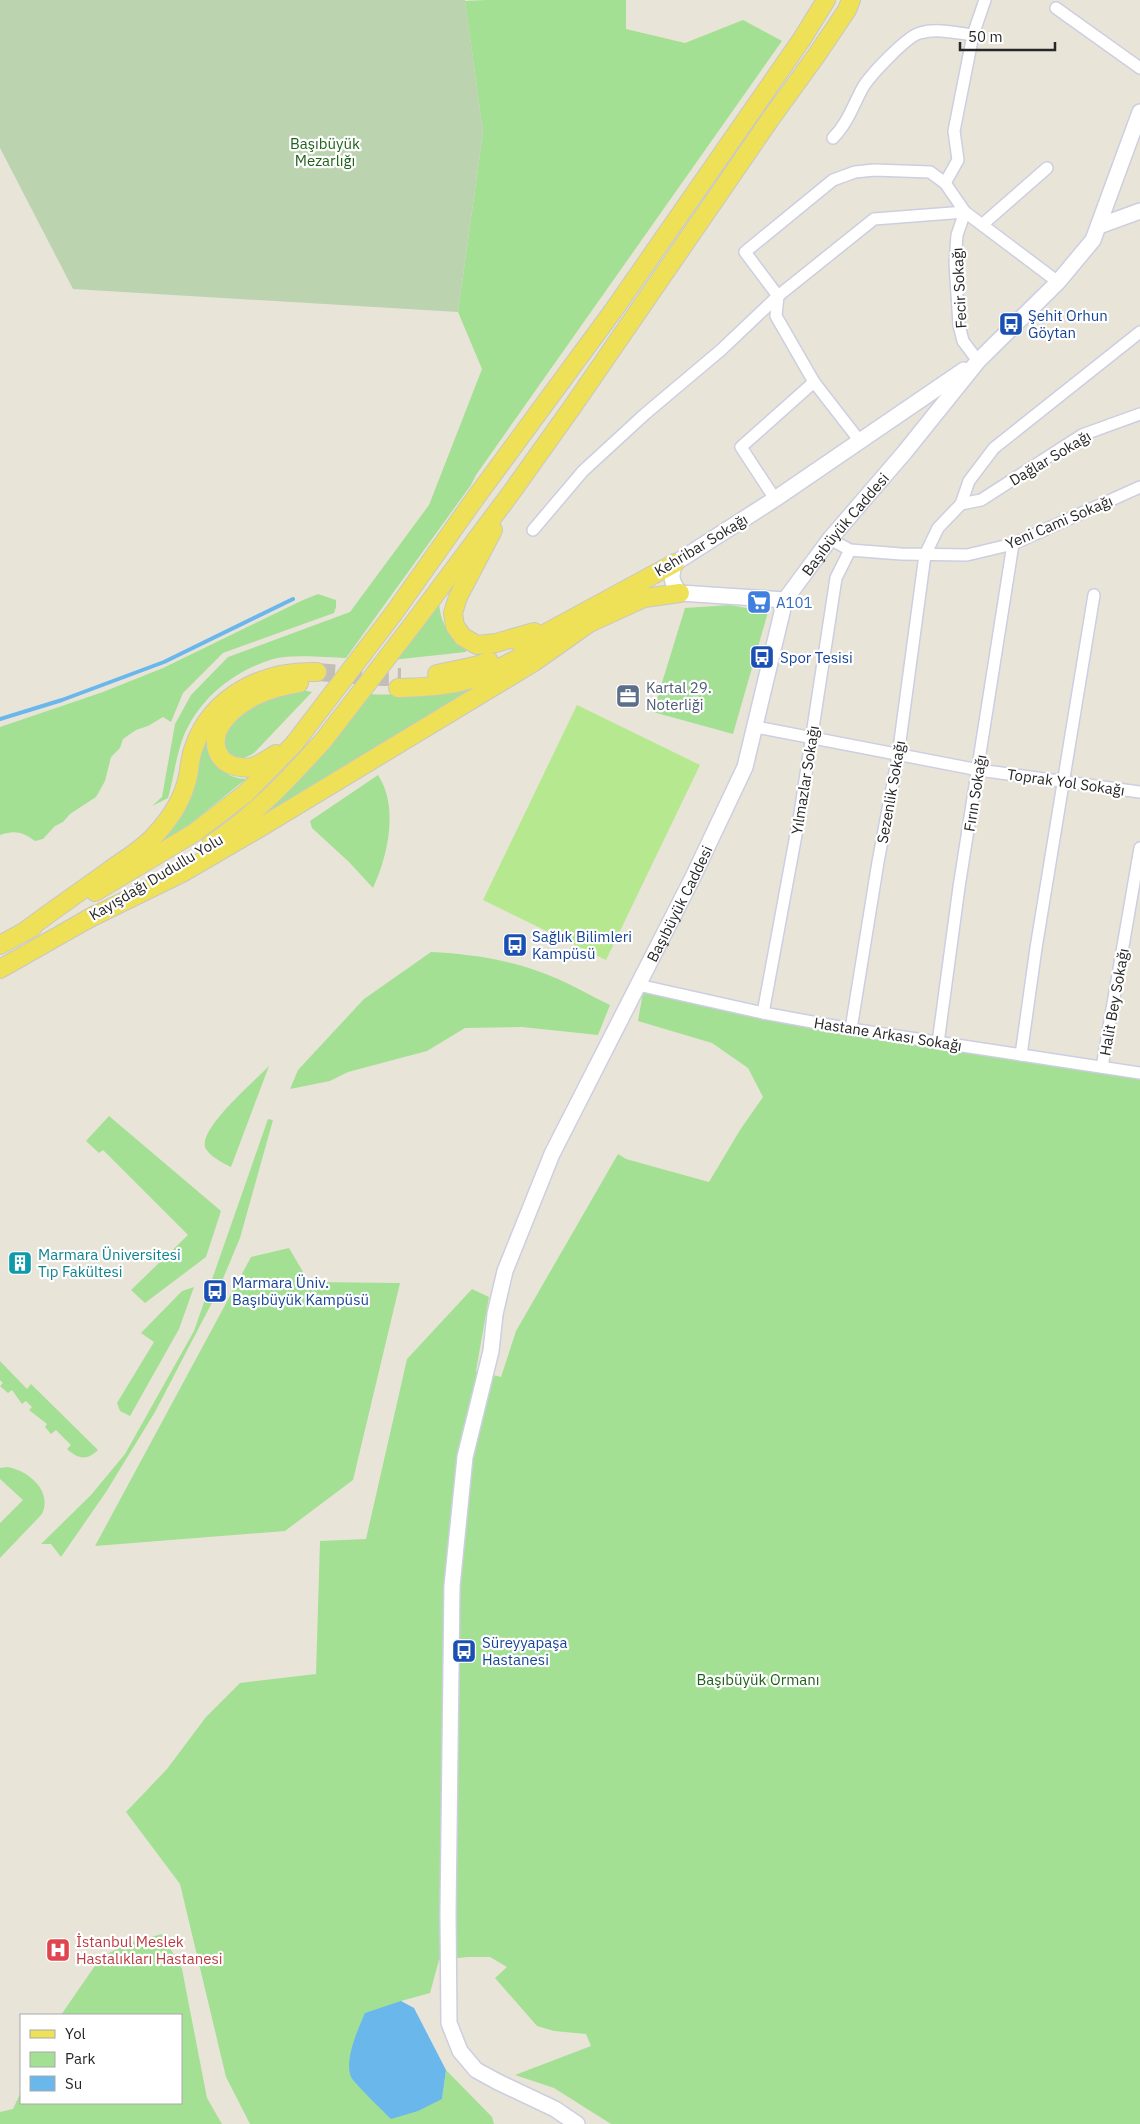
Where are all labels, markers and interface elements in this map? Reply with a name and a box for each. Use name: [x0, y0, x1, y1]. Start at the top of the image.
scale bar: [960, 20, 1055, 52]
text: 50 m: [968, 27, 1003, 46]
park label: Başıbüyük Mezarlığı: [290, 134, 360, 170]
street label: Fecir Sokağı: [947, 247, 971, 329]
place label: Şehit Orhun Göytan: [1028, 306, 1108, 342]
bus stop icon: Şehit Orhun Göytan: [998, 311, 1024, 337]
street label: Dağlar Sokağı: [1006, 426, 1094, 490]
street label: Başıbüyük Caddesi: [797, 468, 893, 579]
street label: Yeni Cami Sokağı: [1003, 491, 1115, 553]
street label: Kehribar Sokağı: [651, 510, 751, 580]
supermarket icon: A101: [746, 589, 772, 615]
place label: A101: [776, 593, 813, 612]
bus stop icon: Spor Tesisi: [749, 644, 775, 670]
place label: Spor Tesisi: [780, 648, 853, 667]
place label: Kartal 29. Noterliği: [646, 678, 712, 714]
office icon: Kartal 29. Noterliği: [615, 683, 641, 709]
street label: Yılmazlar Sokağı: [787, 724, 823, 836]
street label: Sezenlik Sokağı: [873, 739, 909, 845]
street label: Fırın Sokağı: [960, 753, 990, 833]
street label: Toprak Yol Sokağı: [1006, 764, 1126, 800]
street label: Kayışdağı Dudullu Yolu: [86, 830, 226, 924]
street label: Başıbüyük Caddesi: [642, 842, 716, 965]
place label: Sağlık Bilimleri Kampüsü: [532, 927, 632, 963]
bus stop icon: Sağlık Bilimleri Kampüsü: [502, 932, 528, 958]
street label: Halit Bey Sokağı: [1095, 947, 1133, 1057]
street label: Hastane Arkası Sokağı: [813, 1013, 963, 1055]
place label: Marmara Üniversitesi Tıp Fakültesi: [38, 1245, 181, 1281]
building icon: Marmara Üniversitesi Tıp Fakültesi: [7, 1250, 33, 1276]
place label: Marmara Üniv. Başıbüyük Kampüsü: [232, 1273, 369, 1309]
bus stop icon: Marmara Üniv. Başıbüyük Kampüsü: [202, 1278, 228, 1304]
place label: Süreyyapaşa Hastanesi: [482, 1633, 568, 1669]
bus stop icon: Süreyyapaşa Hastanesi: [451, 1638, 477, 1664]
park label: Başıbüyük Ormanı: [696, 1670, 820, 1689]
place label: İstanbul Meslek Hastalıkları Hastanesi: [76, 1932, 223, 1968]
hospital icon: İstanbul Meslek Hastalıkları Hastanesi: [45, 1937, 71, 1963]
legend: [20, 2014, 182, 2104]
text: Yol: [65, 2024, 86, 2043]
text: Park: [65, 2049, 95, 2068]
text: Su: [65, 2074, 82, 2093]

